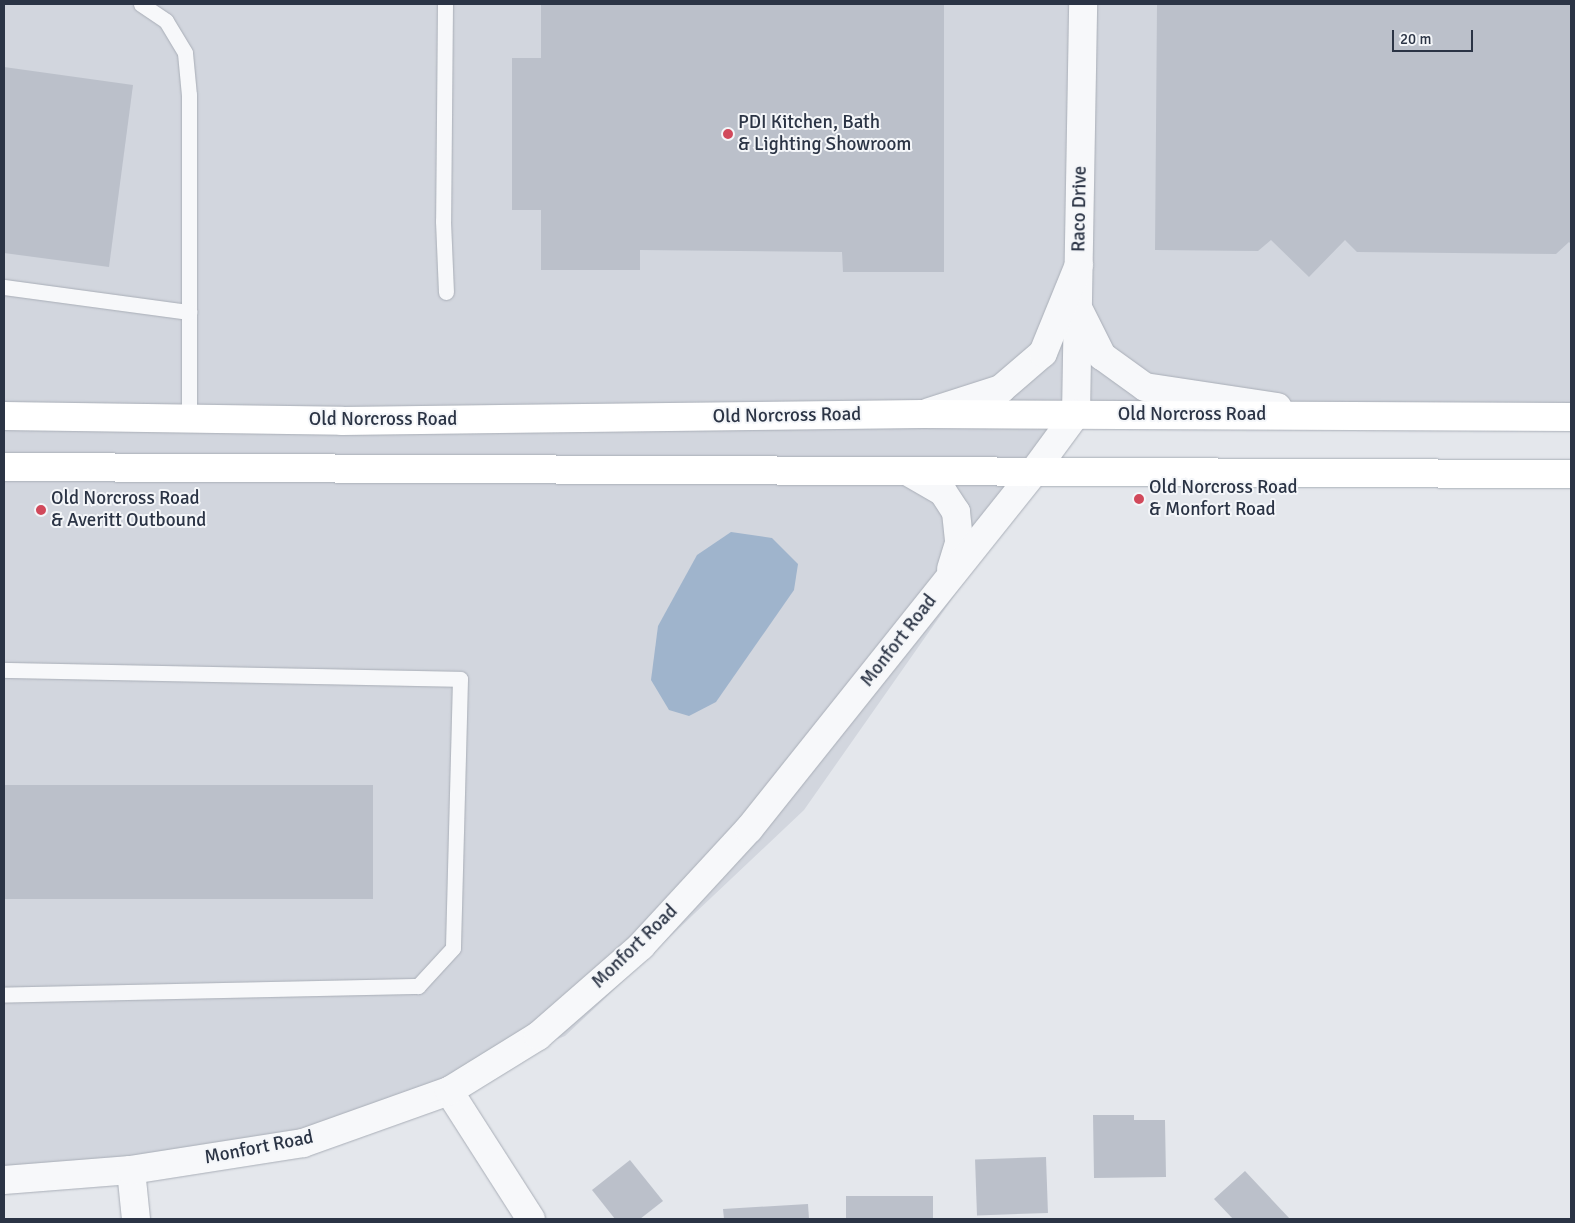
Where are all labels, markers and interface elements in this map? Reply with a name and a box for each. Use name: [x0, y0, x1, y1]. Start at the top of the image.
scale bar: [1395, 20, 1476, 52]
text: 20 m: [1400, 30, 1431, 48]
place label: PDI Kitchen, Bath & Lighting Showroom: [738, 112, 911, 156]
marker: PDI Kitchen, Bath & Lighting Showroom: [722, 128, 734, 140]
street label: Raco Drive: [1068, 166, 1092, 252]
street label: Old Norcross Road: [713, 403, 861, 429]
street label: Old Norcross Road: [1118, 404, 1266, 426]
street label: Old Norcross Road: [309, 409, 457, 431]
place label: Old Norcross Road & Monfort Road: [1149, 477, 1298, 521]
place label: Old Norcross Road & Averitt Outbound: [51, 488, 206, 532]
marker: Old Norcross Road & Monfort Road: [1133, 493, 1145, 505]
marker: Old Norcross Road & Averitt Outbound: [35, 504, 47, 516]
street label: Monfort Road: [856, 590, 942, 692]
street label: Monfort Road: [587, 900, 683, 994]
street label: Monfort Road: [203, 1126, 315, 1170]

